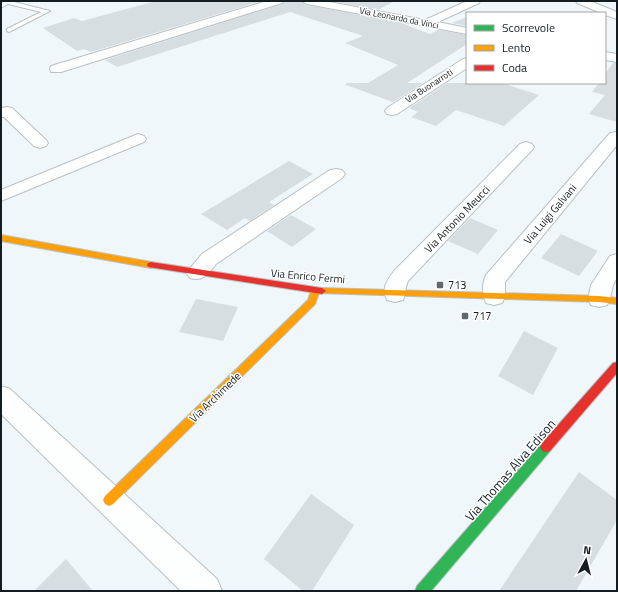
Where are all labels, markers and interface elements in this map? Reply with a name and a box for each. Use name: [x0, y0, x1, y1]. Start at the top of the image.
street label: Via Leonardo da Vinci: [358, 3, 440, 32]
legend: [466, 12, 606, 84]
text: Scorrevole: [502, 18, 555, 37]
text: Lento: [502, 38, 531, 57]
text: Coda: [502, 58, 527, 77]
street label: Via Buonarroti: [402, 65, 455, 106]
street label: Via Luigi Galvani: [520, 180, 580, 248]
street label: Via Antonio Meucci: [421, 182, 493, 256]
street label: Via Enrico Fermi: [270, 265, 346, 287]
place label: 713: [448, 277, 466, 293]
marker: 713: [435, 280, 445, 290]
place label: 717: [473, 308, 491, 324]
marker: 717: [460, 311, 470, 321]
street label: Via Archimede: [186, 368, 245, 426]
street label: Via Thomas Alva Edison: [460, 414, 560, 526]
north arrow: [566, 540, 606, 580]
text: N: [582, 542, 592, 558]

